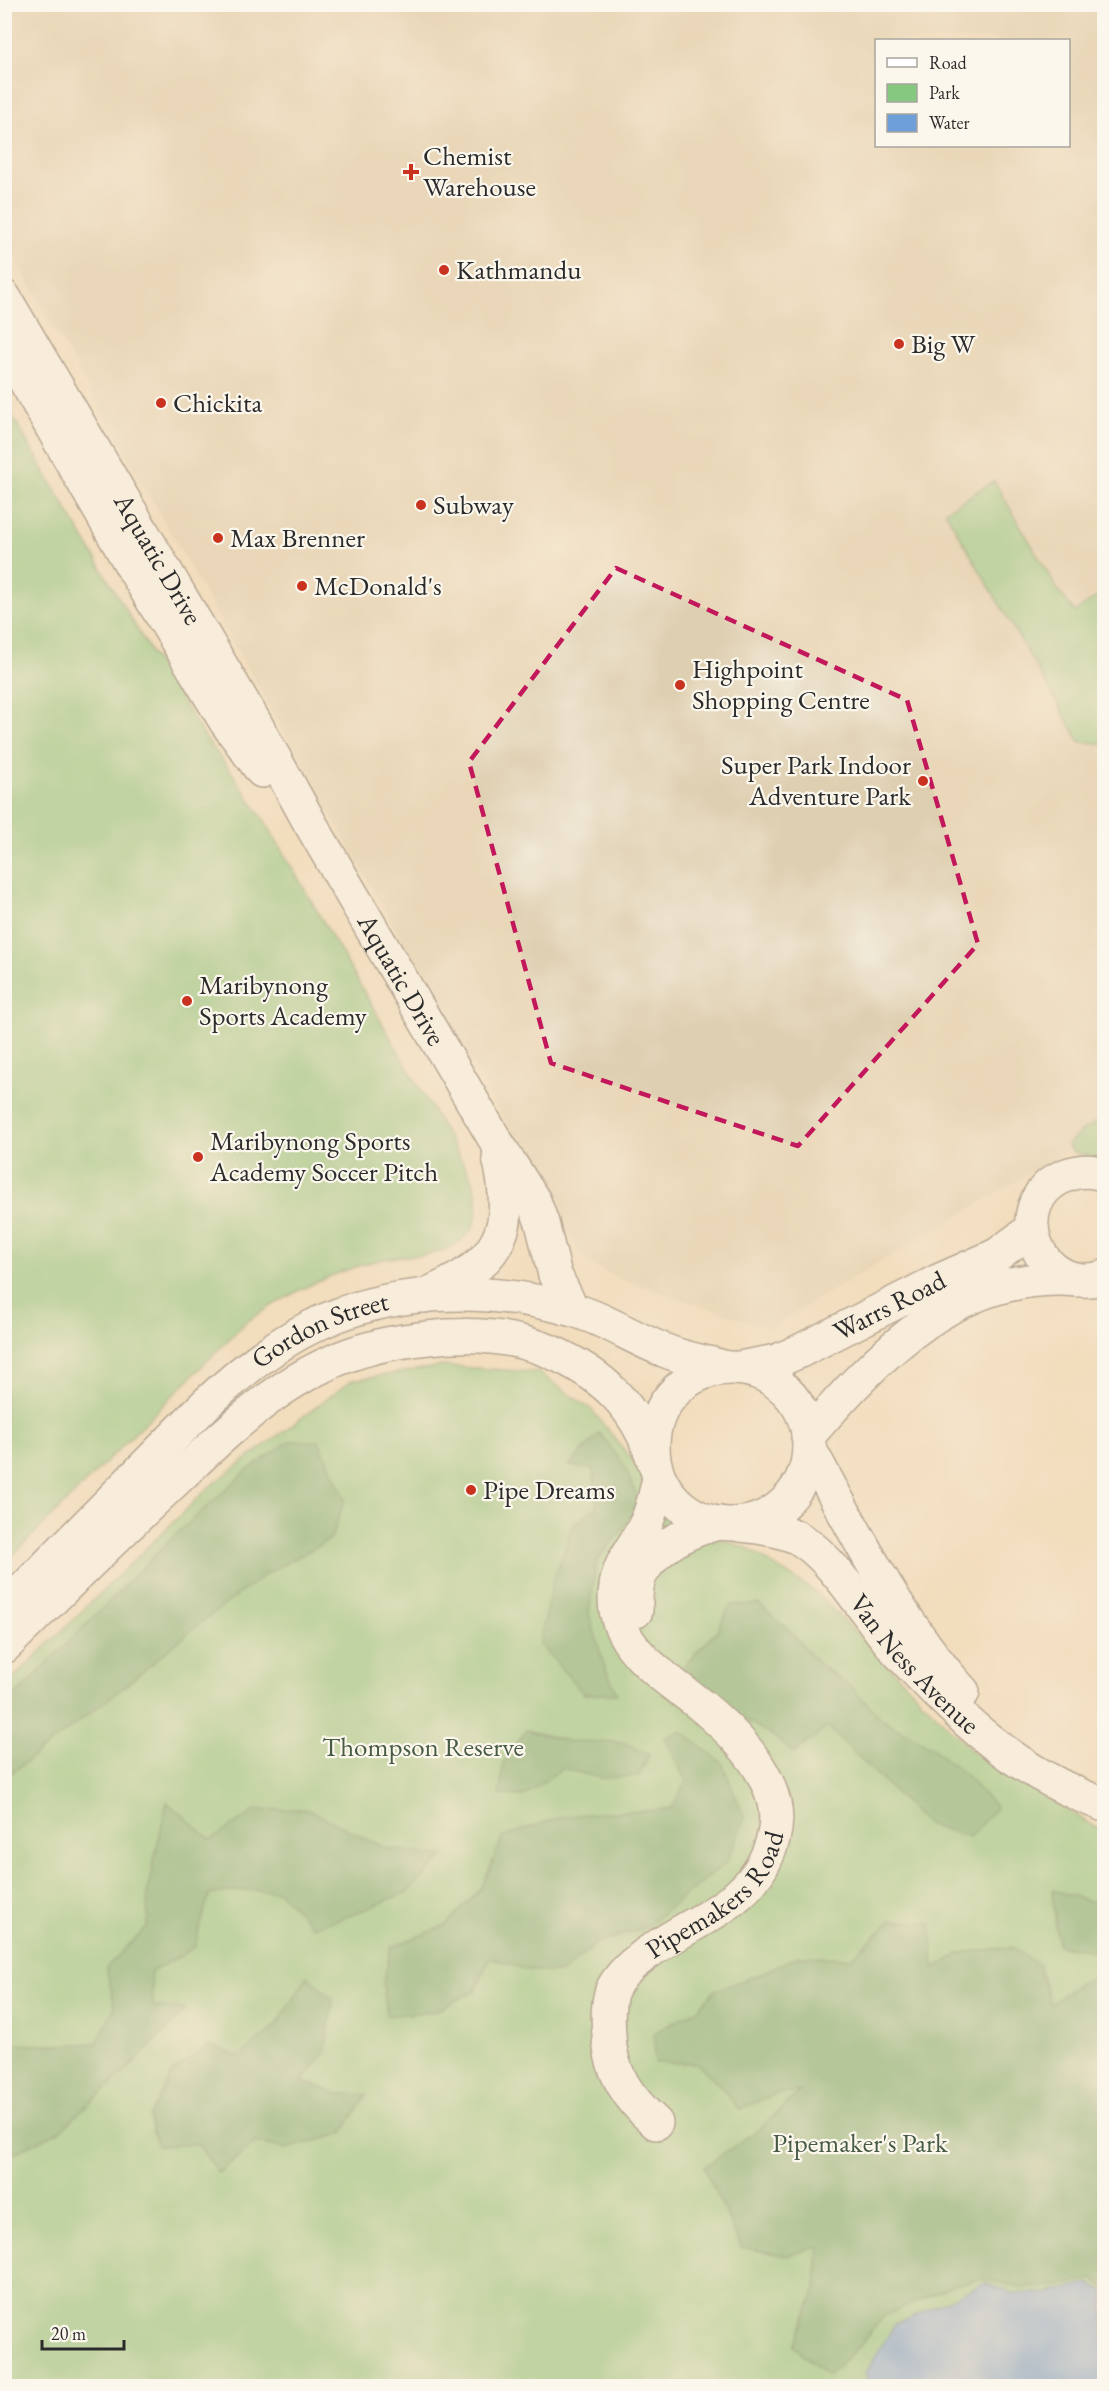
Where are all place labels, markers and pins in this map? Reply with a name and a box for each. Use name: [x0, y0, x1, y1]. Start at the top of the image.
place label: Chemist Warehouse: [423, 138, 536, 204]
marker: Chemist Warehouse: [404, 165, 418, 179]
place label: Kathmandu: [456, 252, 581, 287]
marker: Kathmandu: [437, 263, 451, 277]
place label: Big W: [911, 326, 977, 361]
marker: Big W: [892, 337, 906, 351]
place label: Chickita: [173, 385, 262, 420]
marker: Chickita: [154, 396, 168, 410]
place label: Subway: [433, 487, 514, 522]
marker: Subway: [414, 498, 428, 512]
place label: Max Brenner: [230, 520, 365, 555]
marker: Max Brenner: [211, 531, 225, 545]
place label: McDonald's: [314, 568, 442, 603]
marker: McDonald's: [295, 579, 309, 593]
place label: Highpoint Shopping Centre: [692, 651, 870, 717]
marker: Highpoint Shopping Centre: [673, 678, 687, 692]
place label: Super Park Indoor Adventure Park: [721, 747, 911, 813]
marker: Super Park Indoor Adventure Park: [916, 774, 930, 788]
place label: Maribynong Sports Academy: [199, 967, 367, 1033]
marker: Maribynong Sports Academy: [180, 994, 194, 1008]
place label: Maribynong Sports Academy Soccer Pitch: [209, 1123, 438, 1189]
marker: Maribynong Sports Academy Soccer Pitch: [191, 1150, 205, 1164]
place label: Pipe Dreams: [483, 1472, 615, 1507]
marker: Pipe Dreams: [464, 1483, 478, 1497]

